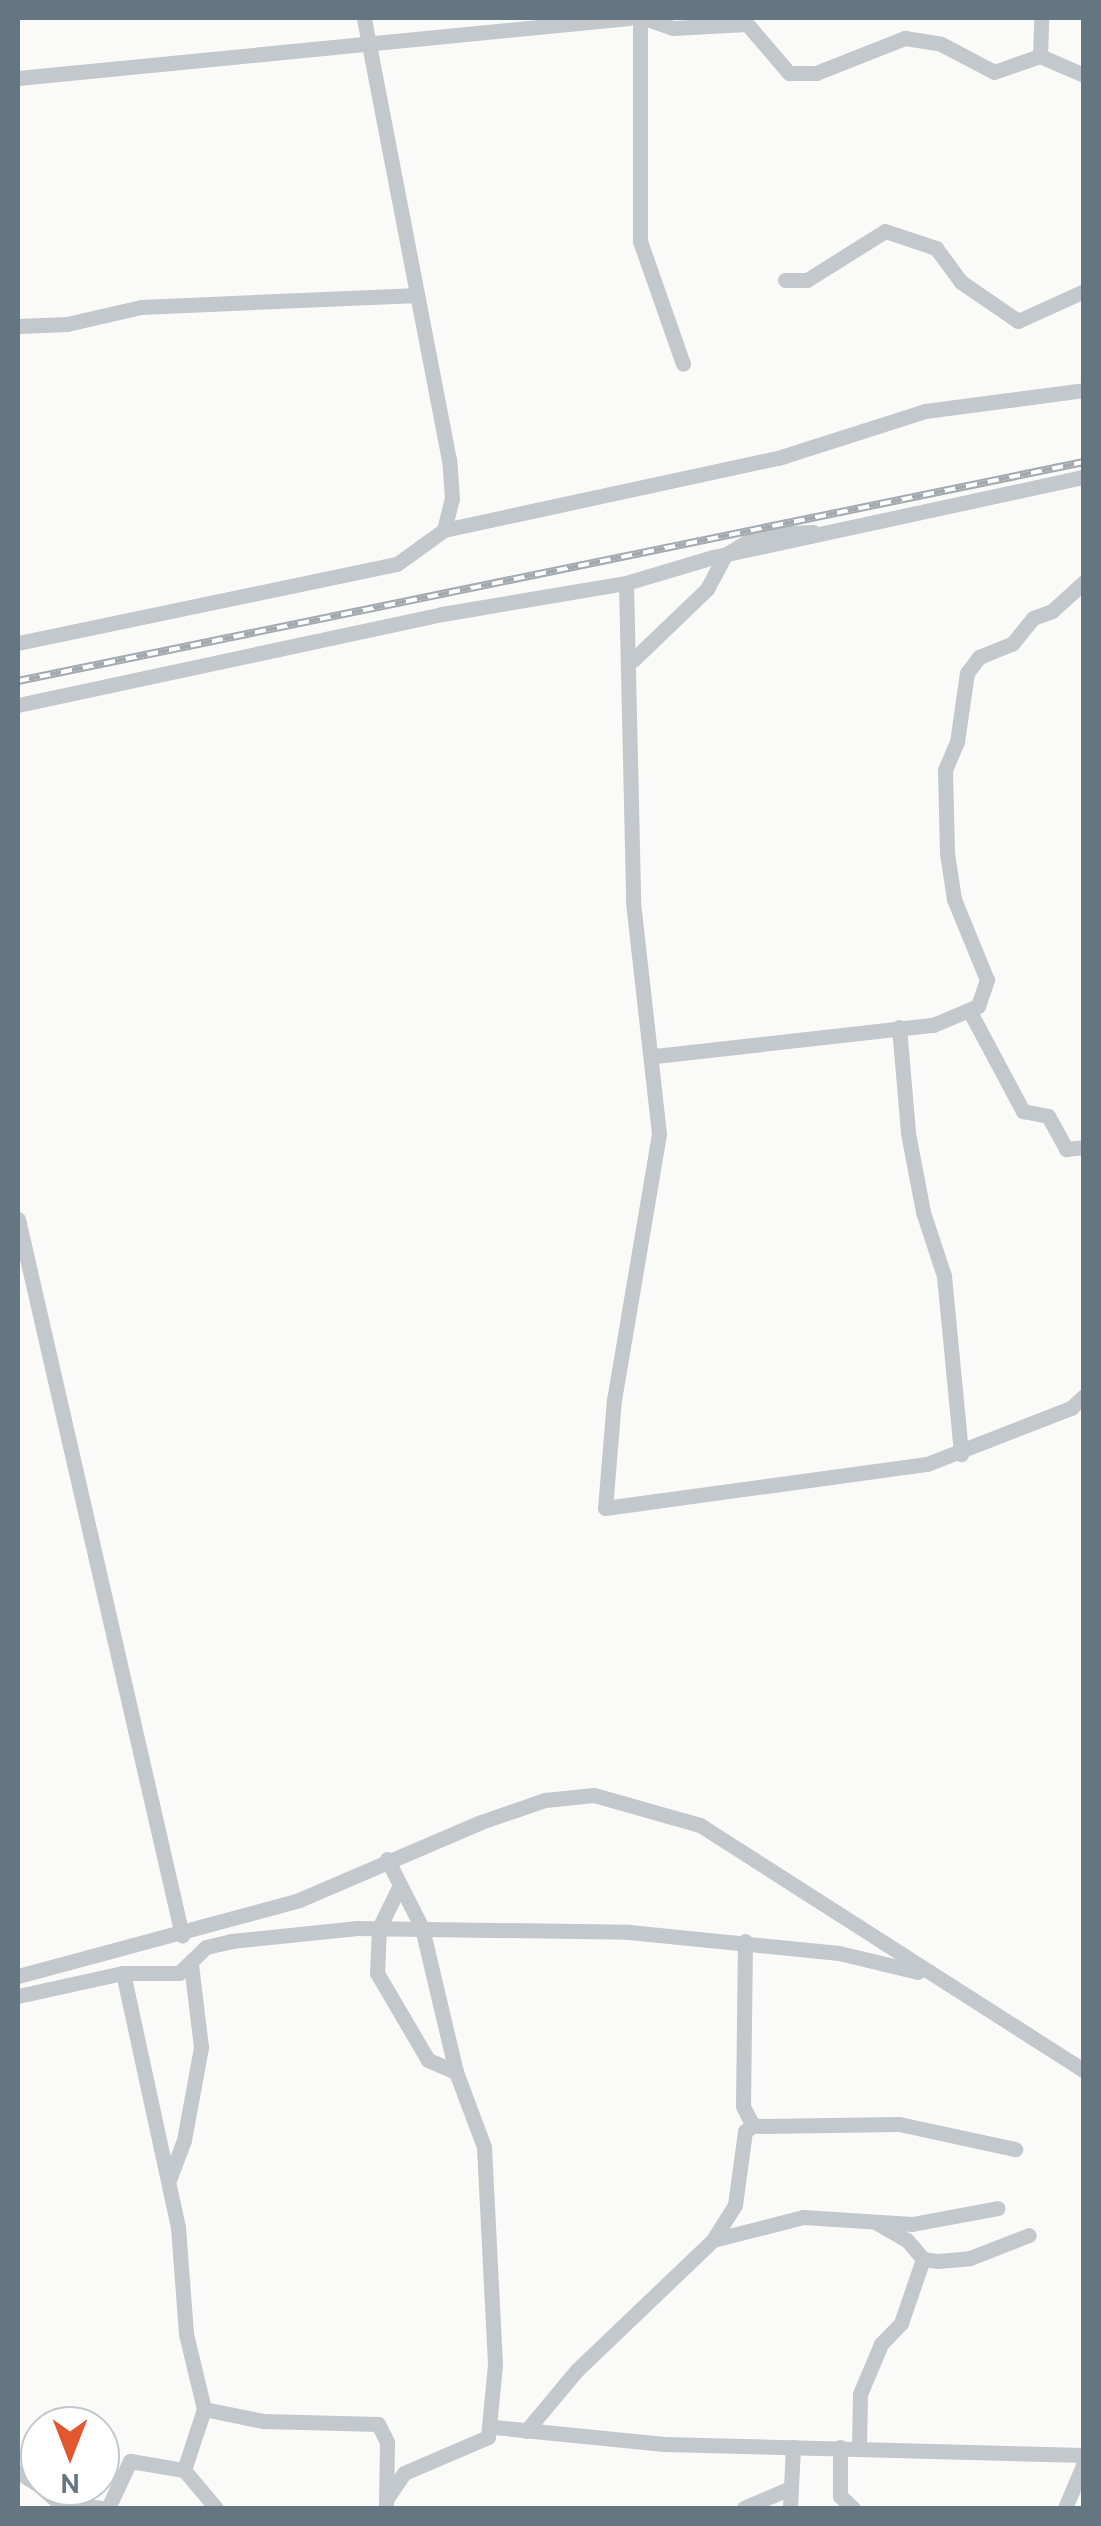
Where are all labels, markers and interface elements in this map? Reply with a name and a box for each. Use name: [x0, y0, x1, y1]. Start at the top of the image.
north arrow: [20, 2406, 120, 2506]
text: N: [60, 2467, 80, 2501]

